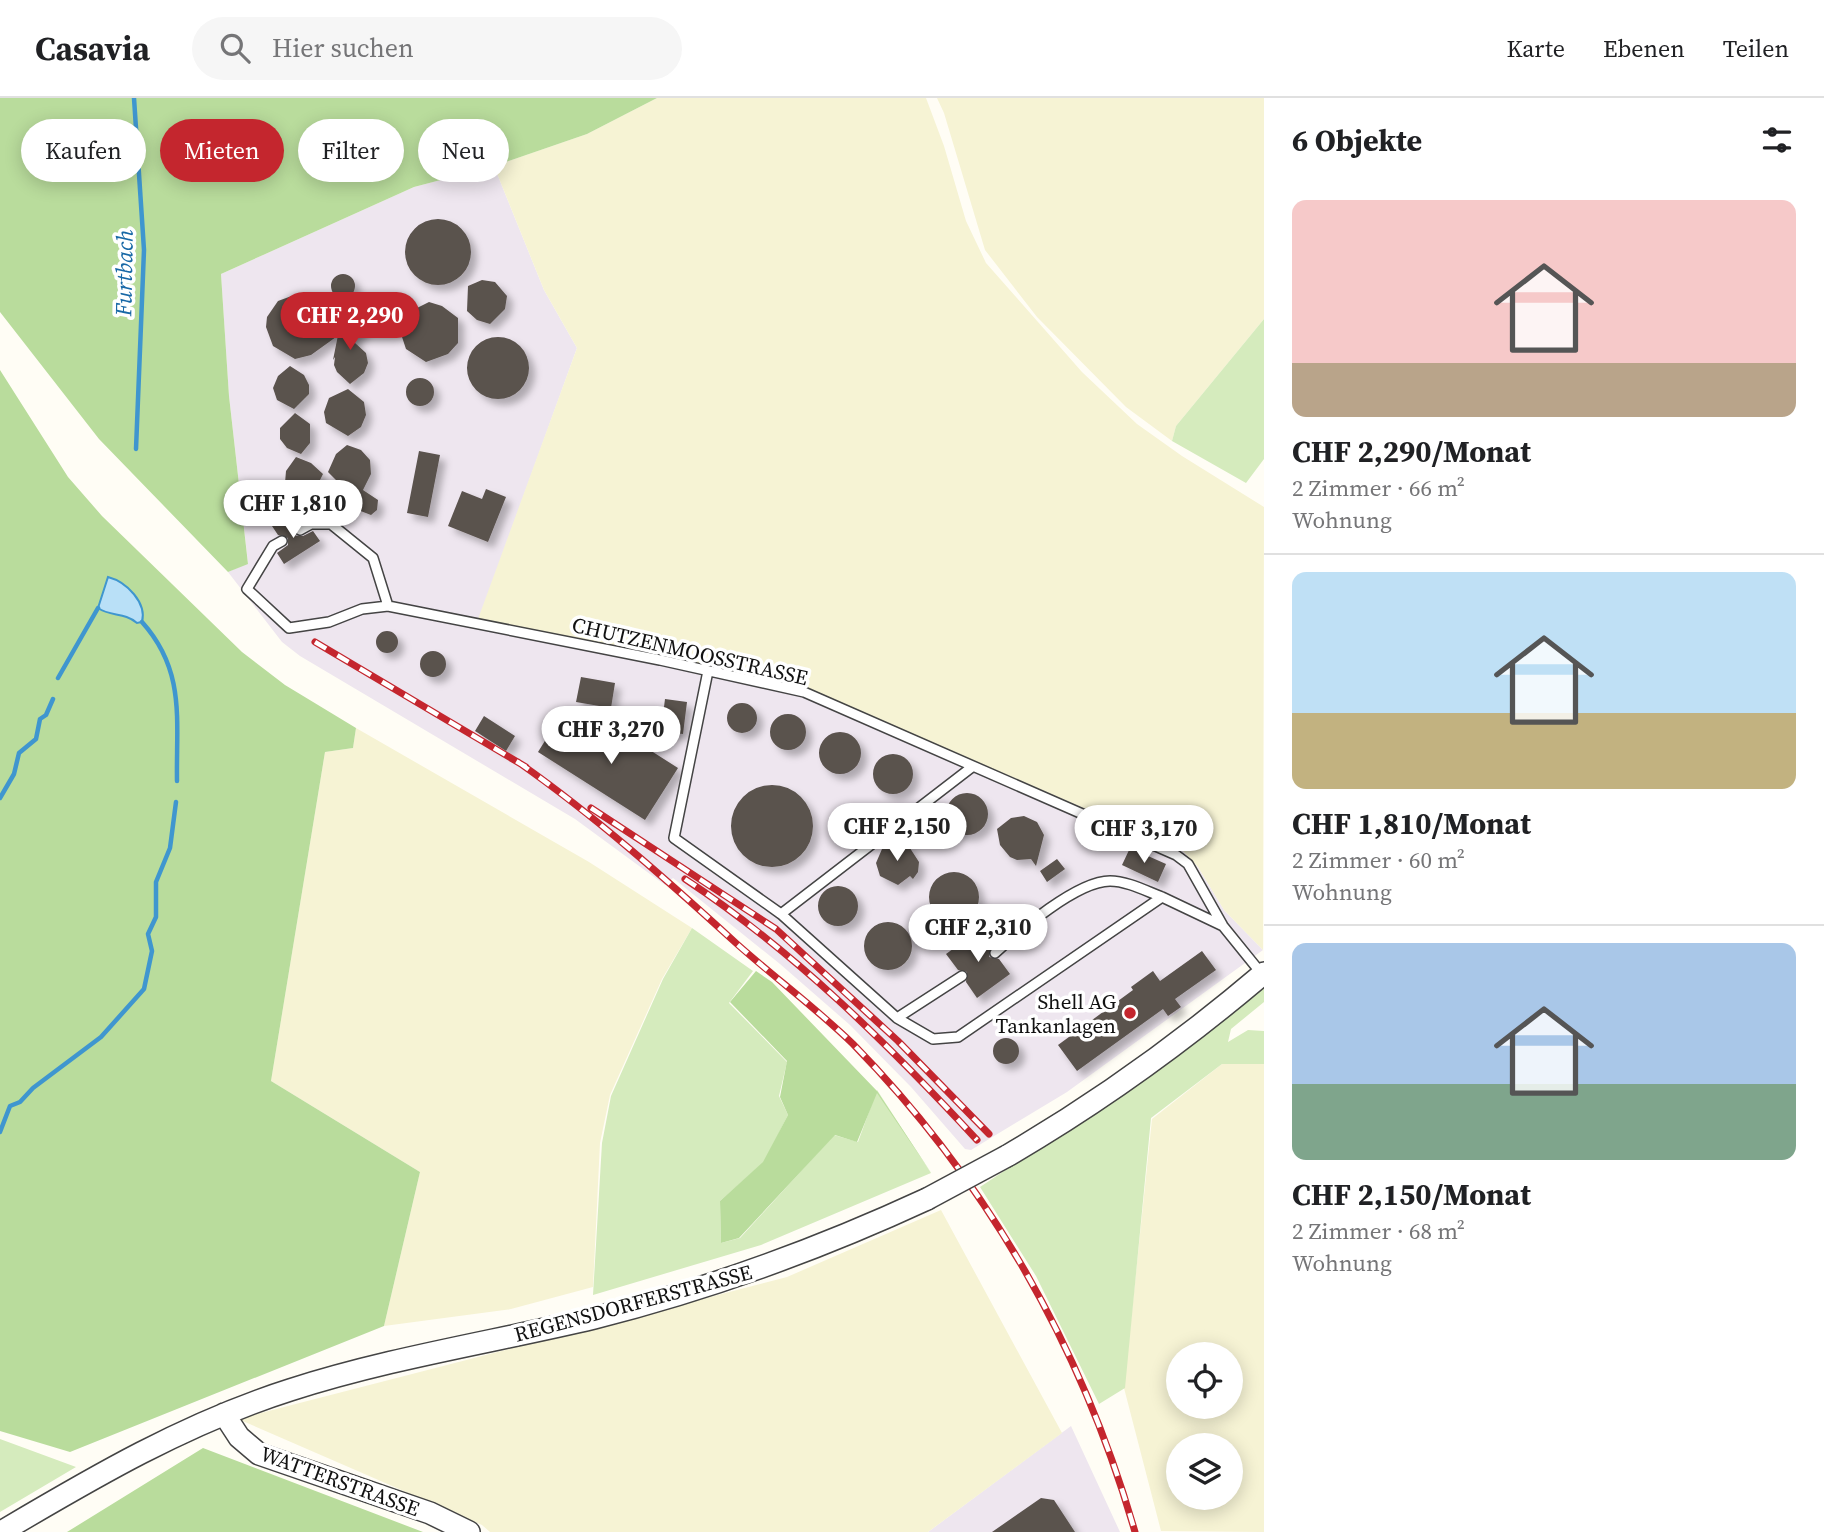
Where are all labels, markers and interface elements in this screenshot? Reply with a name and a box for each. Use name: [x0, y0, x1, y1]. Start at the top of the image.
search box: [192, 17, 682, 80]
text: Casavia: [35, 26, 150, 71]
icon: search: [216, 29, 254, 67]
text: Hier suchen: [272, 30, 414, 66]
text: Karte: [1506, 32, 1565, 65]
text: Ebenen: [1603, 32, 1685, 65]
text: Teilen: [1723, 32, 1789, 65]
chip: Kaufen: [21, 119, 146, 182]
chip: Mieten: [160, 119, 284, 182]
chip: Filter: [298, 119, 404, 182]
chip: Neu: [418, 119, 509, 182]
text: 6 Objekte: [1292, 120, 1422, 161]
icon: filters: [1758, 121, 1796, 159]
water label: Furtbach: [107, 229, 141, 318]
icon: home: [1481, 245, 1607, 371]
pin: CHF 2,290: [270, 292, 430, 352]
text: CHF 2,290: [297, 299, 403, 331]
text: CHF 2,290/Monat: [1292, 431, 1531, 472]
text: 2 Zimmer · 66 m²: [1292, 472, 1465, 504]
pin: CHF 1,810: [213, 480, 373, 540]
text: CHF 1,810: [240, 487, 346, 519]
text: Wohnung: [1292, 504, 1392, 536]
street label: CHUTZENMOOSSTRASSE: [569, 610, 811, 692]
icon: home: [1481, 617, 1607, 743]
pin: CHF 3,270: [531, 706, 691, 766]
text: CHF 3,270: [558, 713, 664, 745]
text: CHF 1,810/Monat: [1292, 803, 1531, 844]
pin: CHF 2,150: [817, 804, 977, 863]
pin: CHF 3,170: [1064, 806, 1224, 865]
text: CHF 2,150: [844, 810, 950, 842]
text: CHF 3,170: [1091, 812, 1197, 844]
text: 2 Zimmer · 60 m²: [1292, 844, 1465, 876]
text: Wohnung: [1292, 876, 1392, 908]
pin: CHF 2,310: [898, 904, 1058, 964]
text: CHF 2,310: [925, 911, 1031, 943]
place label: Shell AG Tankanlagen: [995, 987, 1116, 1040]
icon: home: [1481, 988, 1607, 1114]
marker: Shell AG Tankanlagen: [1122, 1005, 1138, 1021]
text: CHF 2,150/Monat: [1292, 1174, 1531, 1215]
text: 2 Zimmer · 68 m²: [1292, 1215, 1465, 1247]
text: Wohnung: [1292, 1247, 1392, 1279]
street label: REGENSDORFERSTRASSE: [511, 1257, 755, 1349]
map controls: [1166, 1342, 1243, 1510]
button: locate: [1166, 1342, 1243, 1419]
button: layers: [1166, 1433, 1243, 1510]
street label: WATTERSTRASSE: [256, 1439, 424, 1523]

